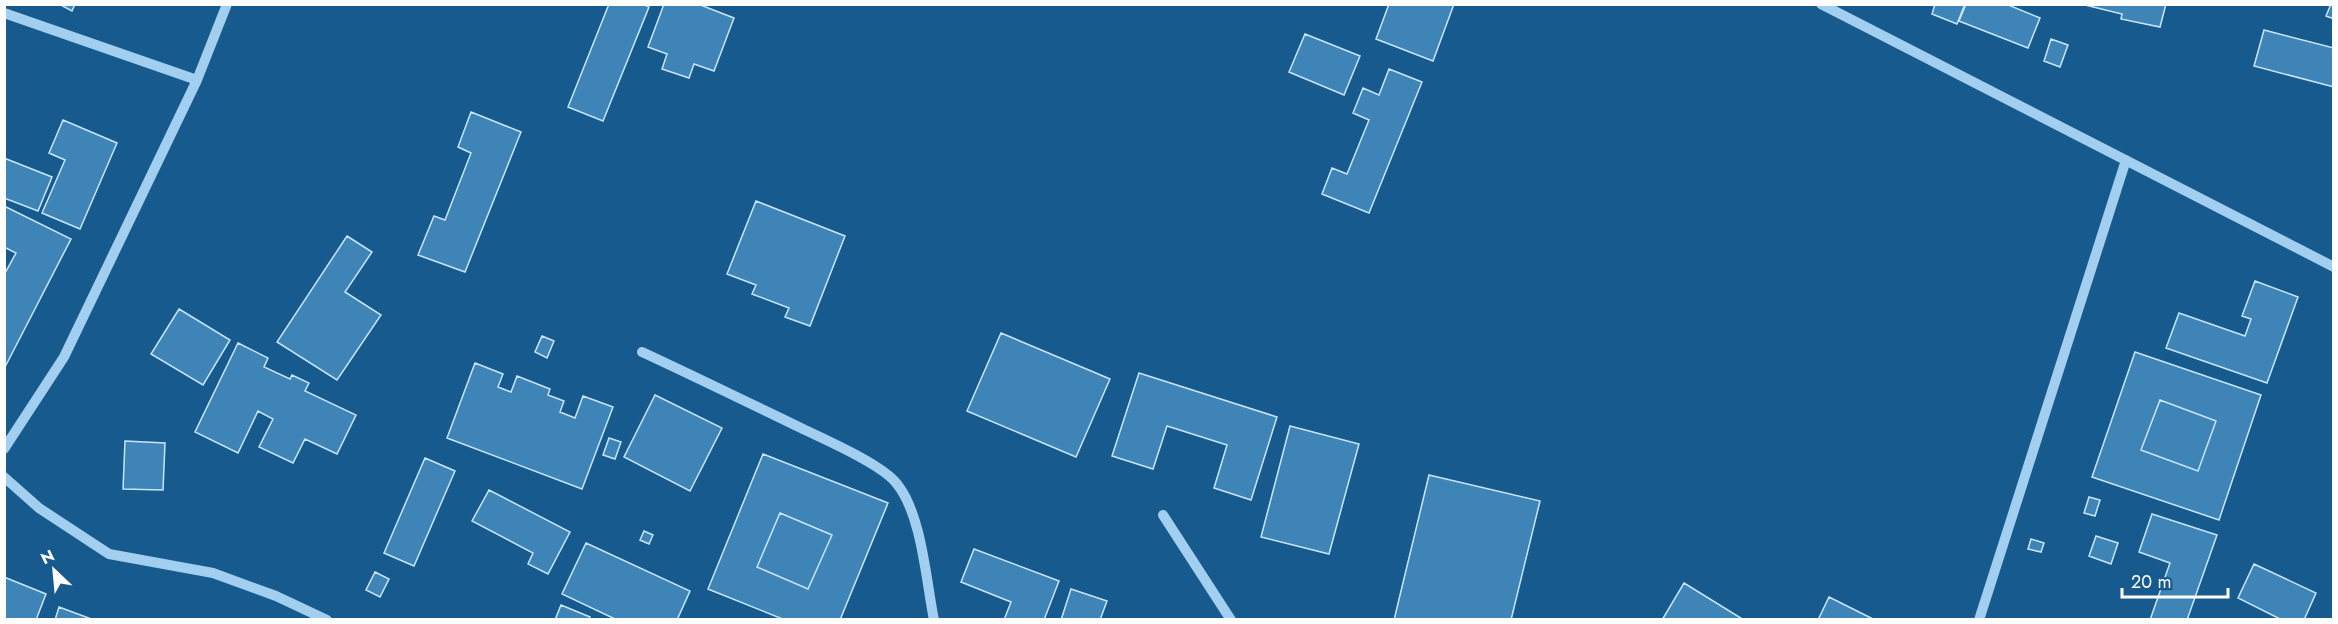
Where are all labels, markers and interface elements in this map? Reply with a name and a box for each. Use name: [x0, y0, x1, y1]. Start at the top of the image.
north arrow: [24, 540, 84, 600]
text: N: [37, 544, 58, 570]
scale bar: [2122, 561, 2228, 599]
text: 20 m: [2131, 569, 2171, 595]

